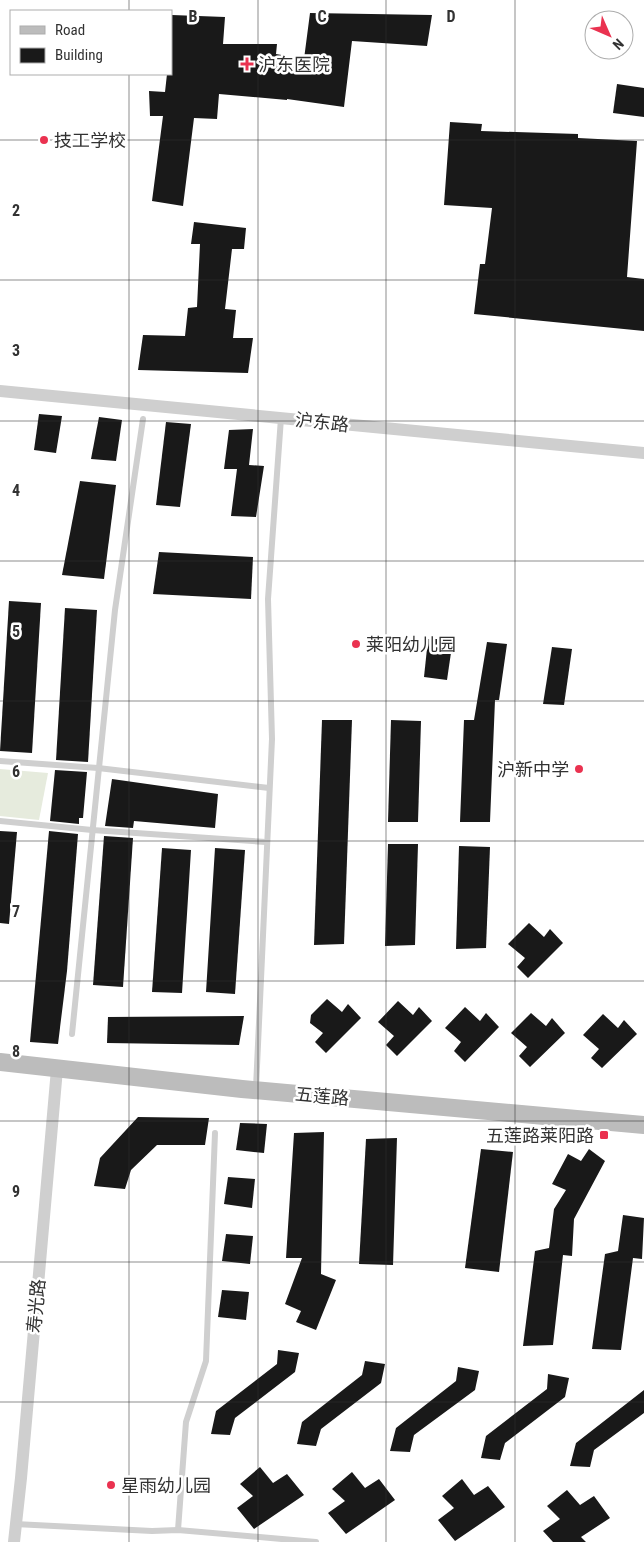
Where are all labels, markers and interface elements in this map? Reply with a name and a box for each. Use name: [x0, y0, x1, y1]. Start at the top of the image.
text: B: [189, 7, 198, 26]
text: C: [317, 7, 327, 26]
text: D: [446, 7, 456, 26]
legend: [10, 10, 172, 75]
north arrow: [584, 10, 634, 60]
text: Road: [55, 21, 85, 39]
text: N: [610, 36, 627, 53]
text: Building: [55, 46, 103, 64]
place label: 沪东医院: [258, 54, 330, 75]
marker: 沪东医院: [240, 57, 254, 71]
place label: 技工学校: [54, 130, 126, 151]
marker: 技工学校: [38, 134, 50, 146]
text: 2: [12, 201, 20, 220]
text: 3: [12, 341, 20, 360]
street label: 沪东路: [294, 409, 350, 435]
text: 4: [12, 481, 20, 500]
text: 5: [12, 622, 20, 641]
place label: 莱阳幼儿园: [366, 634, 456, 655]
marker: 莱阳幼儿园: [350, 638, 362, 650]
place label: 沪新中学: [497, 759, 569, 780]
text: 6: [12, 762, 20, 781]
marker: 沪新中学: [573, 763, 585, 775]
text: 7: [12, 902, 20, 921]
text: 8: [12, 1042, 20, 1061]
street label: 五莲路: [294, 1083, 350, 1109]
place label: 五莲路莱阳路: [486, 1125, 594, 1146]
marker: 五莲路莱阳路: [598, 1129, 610, 1141]
text: 9: [12, 1182, 20, 1201]
street label: 寿光路: [23, 1278, 49, 1334]
place label: 星雨幼儿园: [121, 1475, 211, 1496]
marker: 星雨幼儿园: [105, 1479, 117, 1491]

